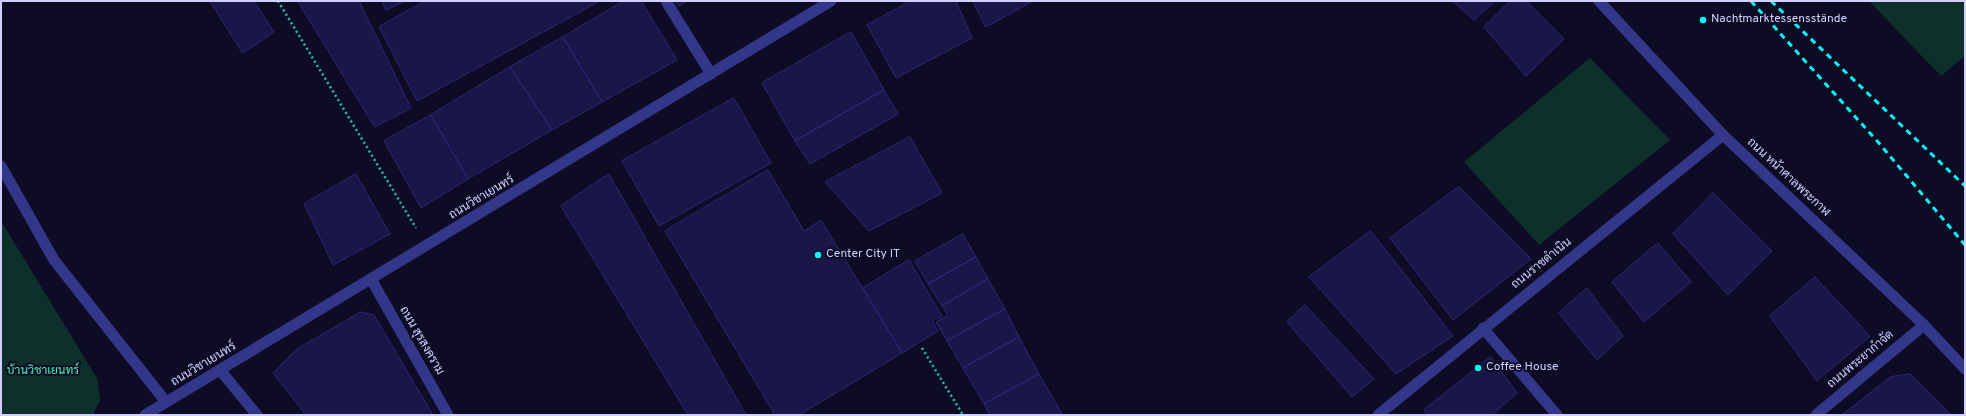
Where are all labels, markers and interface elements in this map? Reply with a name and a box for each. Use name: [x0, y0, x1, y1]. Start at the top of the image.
place label: Nachtmarktessensstände: [1711, 13, 1847, 27]
marker: Nachtmarktessensstände: [1698, 15, 1708, 25]
street label: ถนน หน้าศาลพระกาฬ: [1743, 136, 1833, 220]
street label: ถนนวิชาเยนทร์: [447, 173, 517, 223]
street label: ถนนราชดำเนิน: [1509, 235, 1575, 293]
place label: Center City IT: [826, 248, 900, 262]
marker: Center City IT: [813, 250, 823, 260]
street label: ถนน สุรสงคราม: [396, 304, 446, 378]
street label: ถนนพระยากำจัด: [1825, 328, 1897, 392]
street label: ถนนวิชาเยนทร์: [169, 340, 239, 390]
place label: Coffee House: [1486, 361, 1558, 375]
marker: Coffee House: [1473, 363, 1483, 373]
park label: บ้านวิชาเยนทร์: [7, 365, 79, 379]

